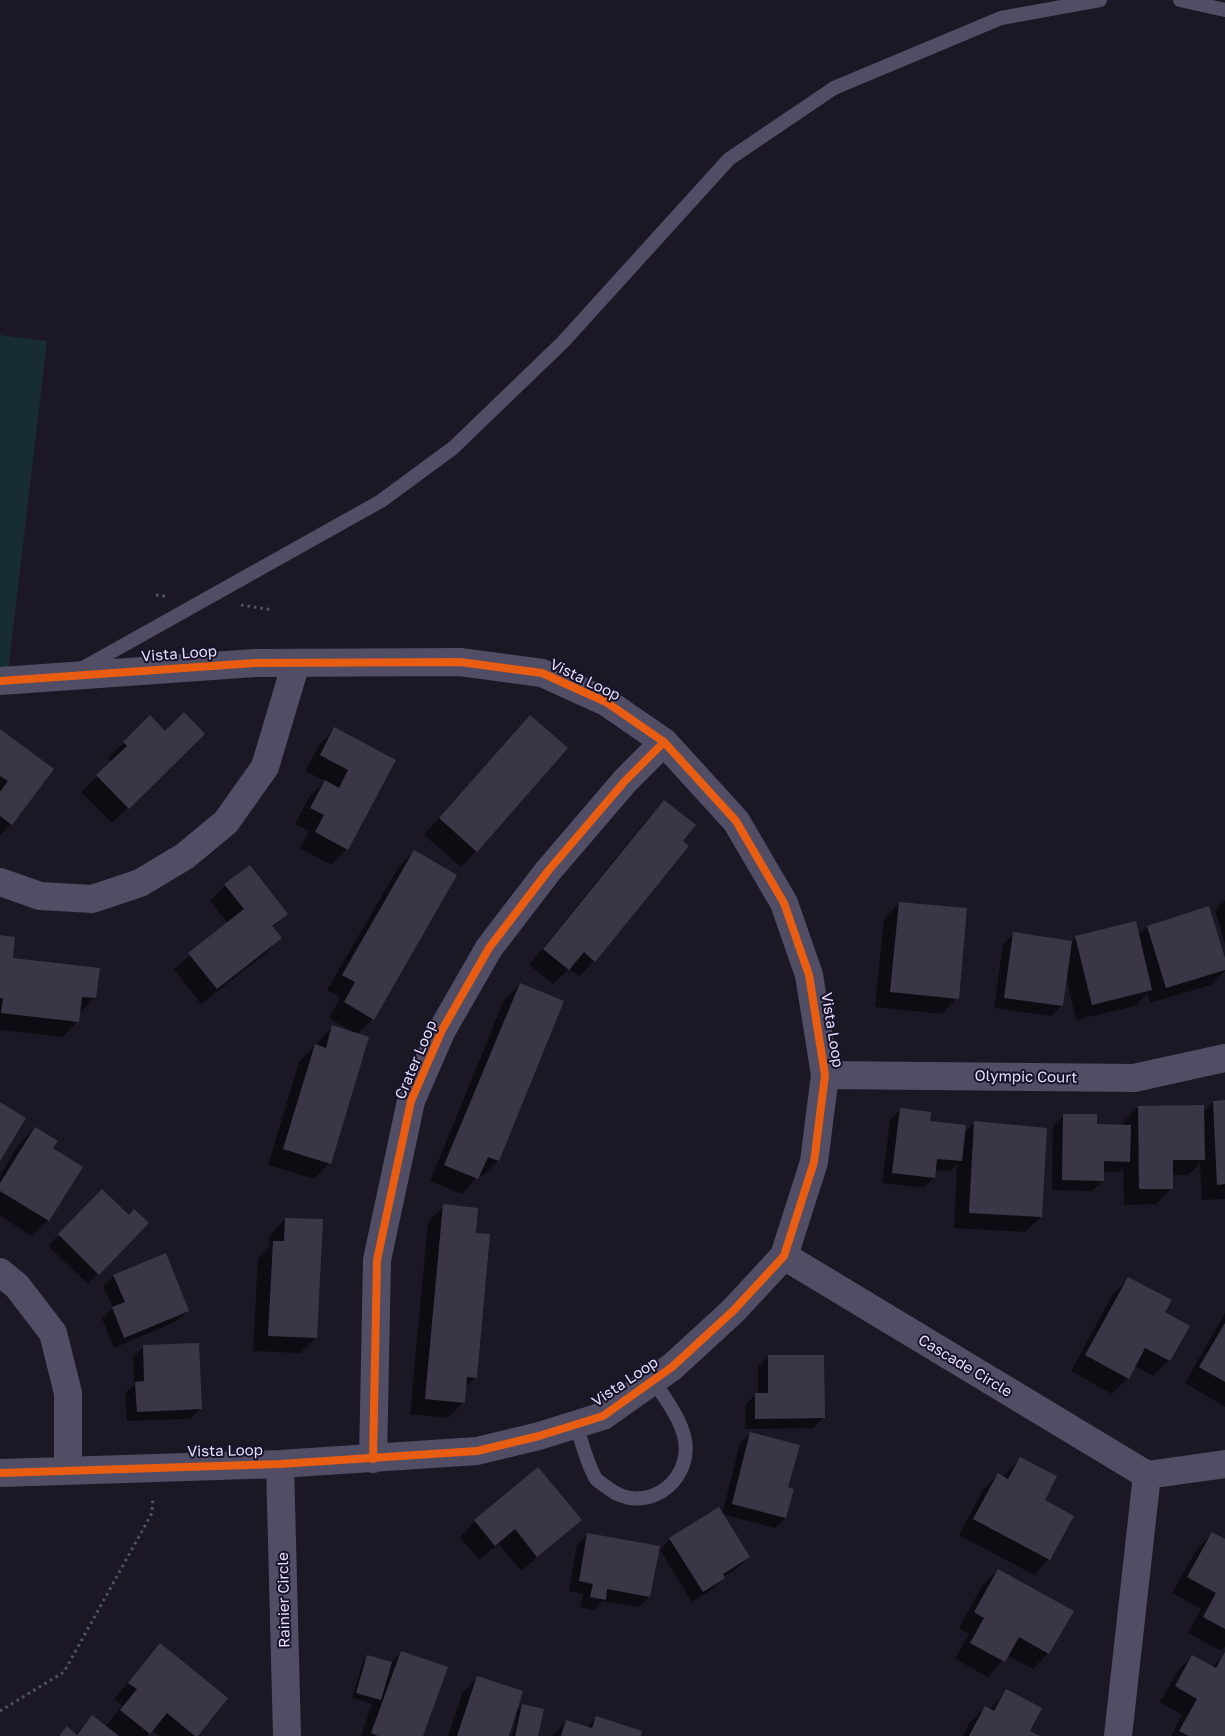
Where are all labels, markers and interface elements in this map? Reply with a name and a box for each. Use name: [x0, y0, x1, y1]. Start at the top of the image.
street label: Vista Loop: [141, 642, 217, 666]
street label: Vista Loop: [547, 655, 623, 705]
street label: Vista Loop: [817, 991, 847, 1069]
street label: Crater Loop: [391, 1018, 441, 1102]
street label: Olympic Court: [974, 1067, 1078, 1087]
street label: Cascade Circle: [915, 1331, 1015, 1401]
street label: Vista Loop: [589, 1353, 661, 1411]
street label: Vista Loop: [187, 1441, 263, 1461]
street label: Rainier Circle: [274, 1552, 294, 1648]

